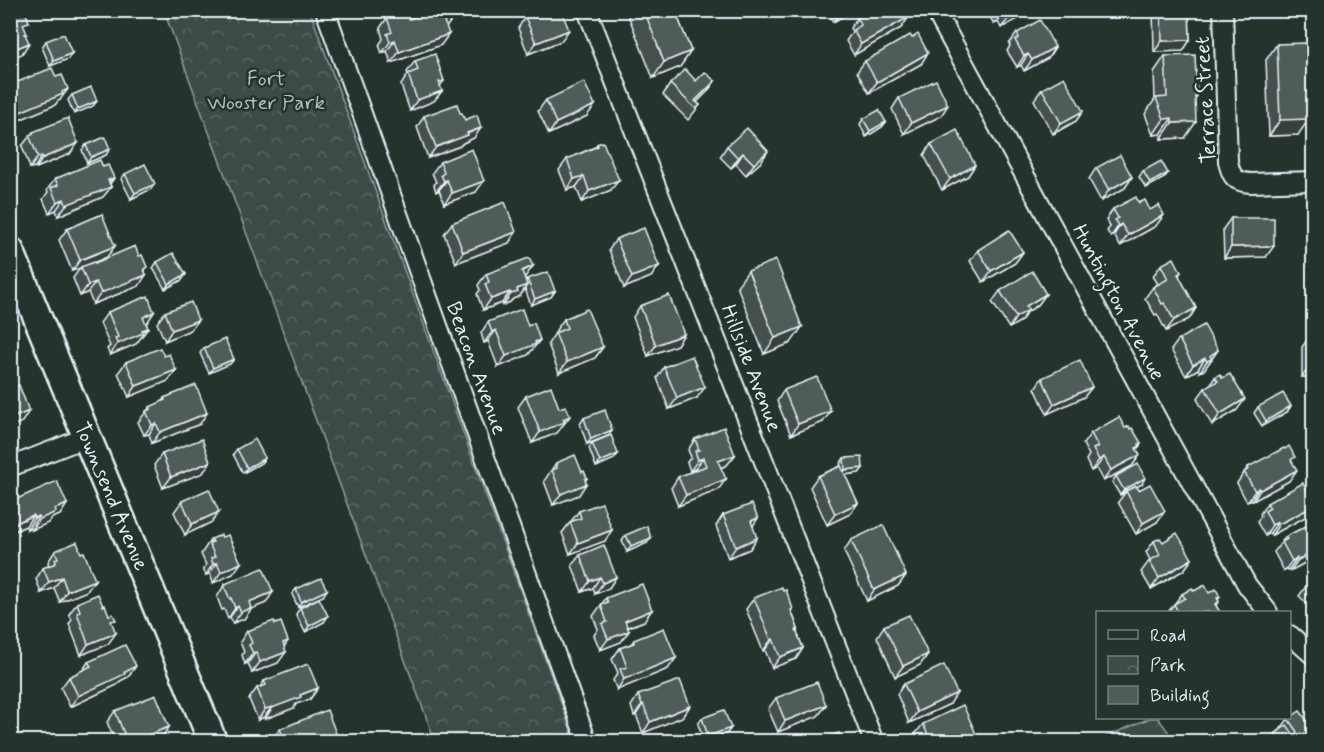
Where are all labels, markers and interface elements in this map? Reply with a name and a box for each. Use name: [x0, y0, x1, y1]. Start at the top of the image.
street label: Terrace Street: [1189, 35, 1223, 164]
park label: Fort Wooster Park: [207, 65, 325, 117]
street label: Huntington Avenue: [1063, 220, 1171, 386]
street label: Beacon Avenue: [439, 298, 513, 439]
street label: Hillside Avenue: [714, 301, 788, 436]
street label: Townsend Avenue: [67, 418, 155, 575]
legend: [1096, 611, 1291, 719]
text: Road: [1150, 624, 1186, 648]
text: Park: [1150, 654, 1186, 678]
text: Building: [1150, 684, 1210, 710]

